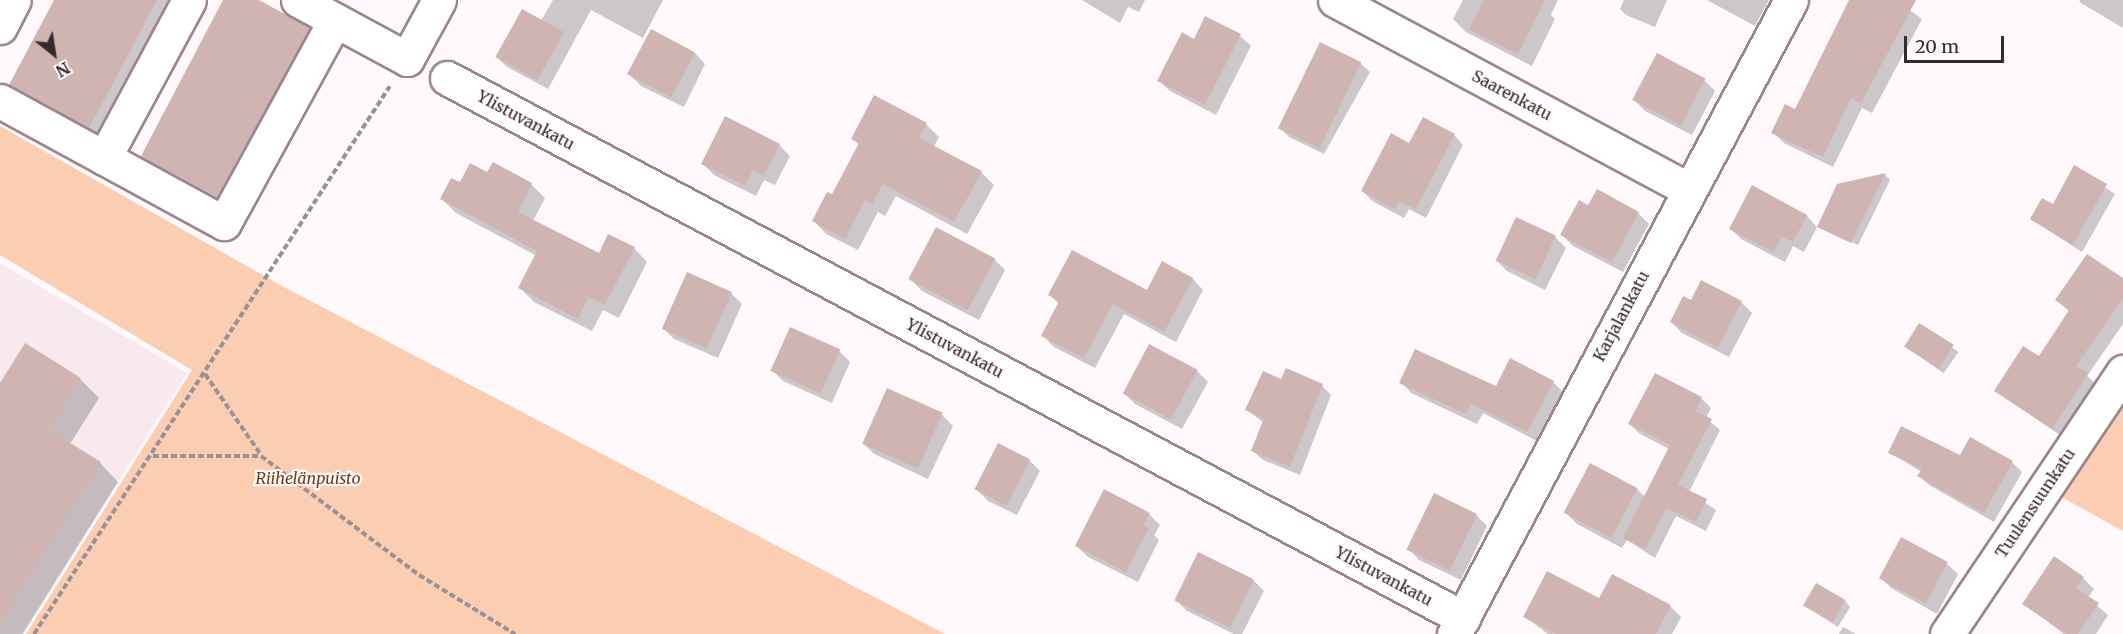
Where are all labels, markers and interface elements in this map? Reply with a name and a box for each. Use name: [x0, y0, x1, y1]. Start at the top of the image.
north arrow: [24, 24, 84, 84]
scale bar: [1907, 24, 2008, 62]
text: 20 m: [1915, 35, 1959, 58]
text: N: [53, 58, 73, 81]
street label: Saarenkatu: [1469, 66, 1555, 124]
street label: Ylistuvankatu: [474, 86, 578, 154]
street label: Karjalankatu: [1589, 267, 1653, 365]
street label: Ylistuvankatu: [903, 314, 1007, 382]
street label: Tuulensuunkatu: [1991, 445, 2079, 561]
park label: Riihelänpuisto: [256, 468, 360, 488]
street label: Ylistuvankatu: [1332, 542, 1436, 610]

